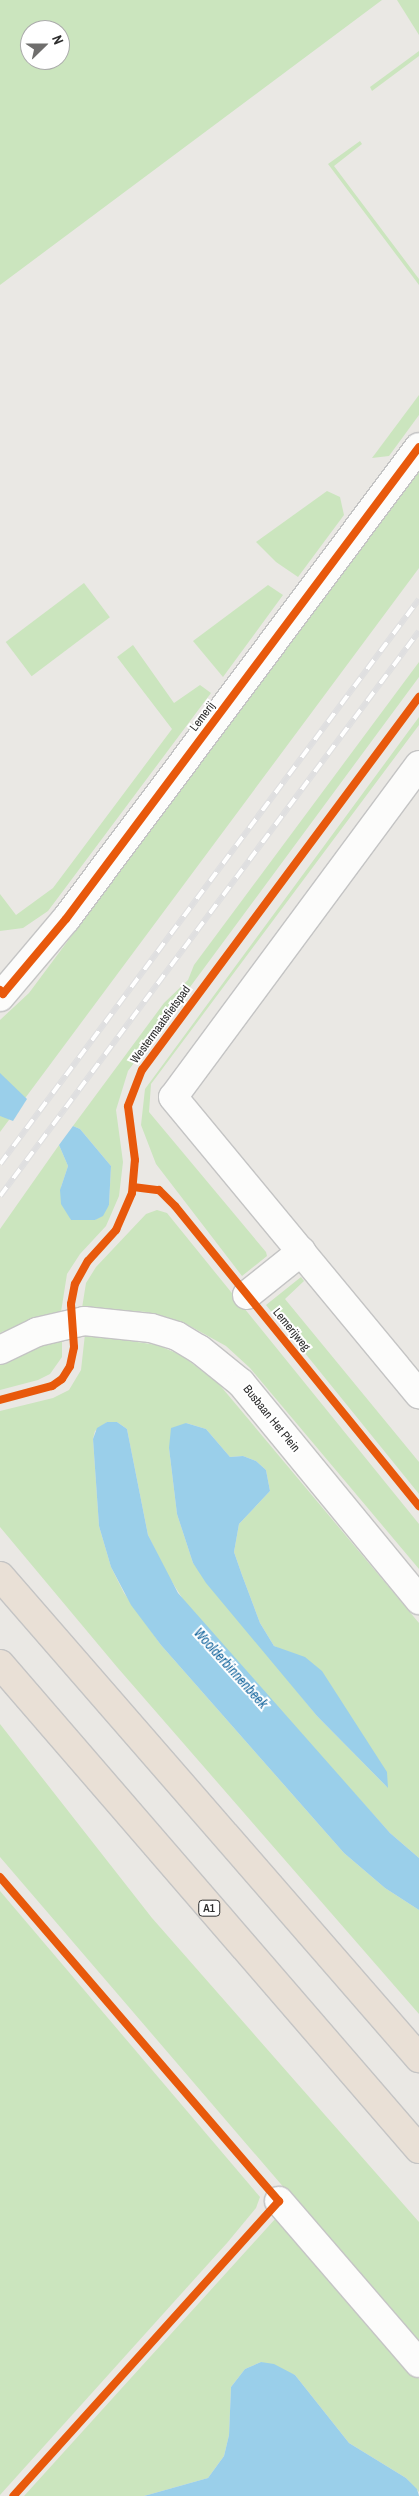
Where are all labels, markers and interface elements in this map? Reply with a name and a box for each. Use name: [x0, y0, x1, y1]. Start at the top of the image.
north arrow: [20, 20, 70, 70]
text: N: [48, 33, 68, 47]
street label: Lemerij: [187, 700, 219, 734]
street label: Westermaatsfietspad: [128, 983, 194, 1067]
street label: Lemerijweg: [269, 1306, 313, 1354]
street label: Busbaan Het Plein: [240, 1383, 302, 1455]
water label: Woolderbinnenbeek: [190, 1624, 272, 1712]
road number: A1: [198, 1900, 220, 1916]

